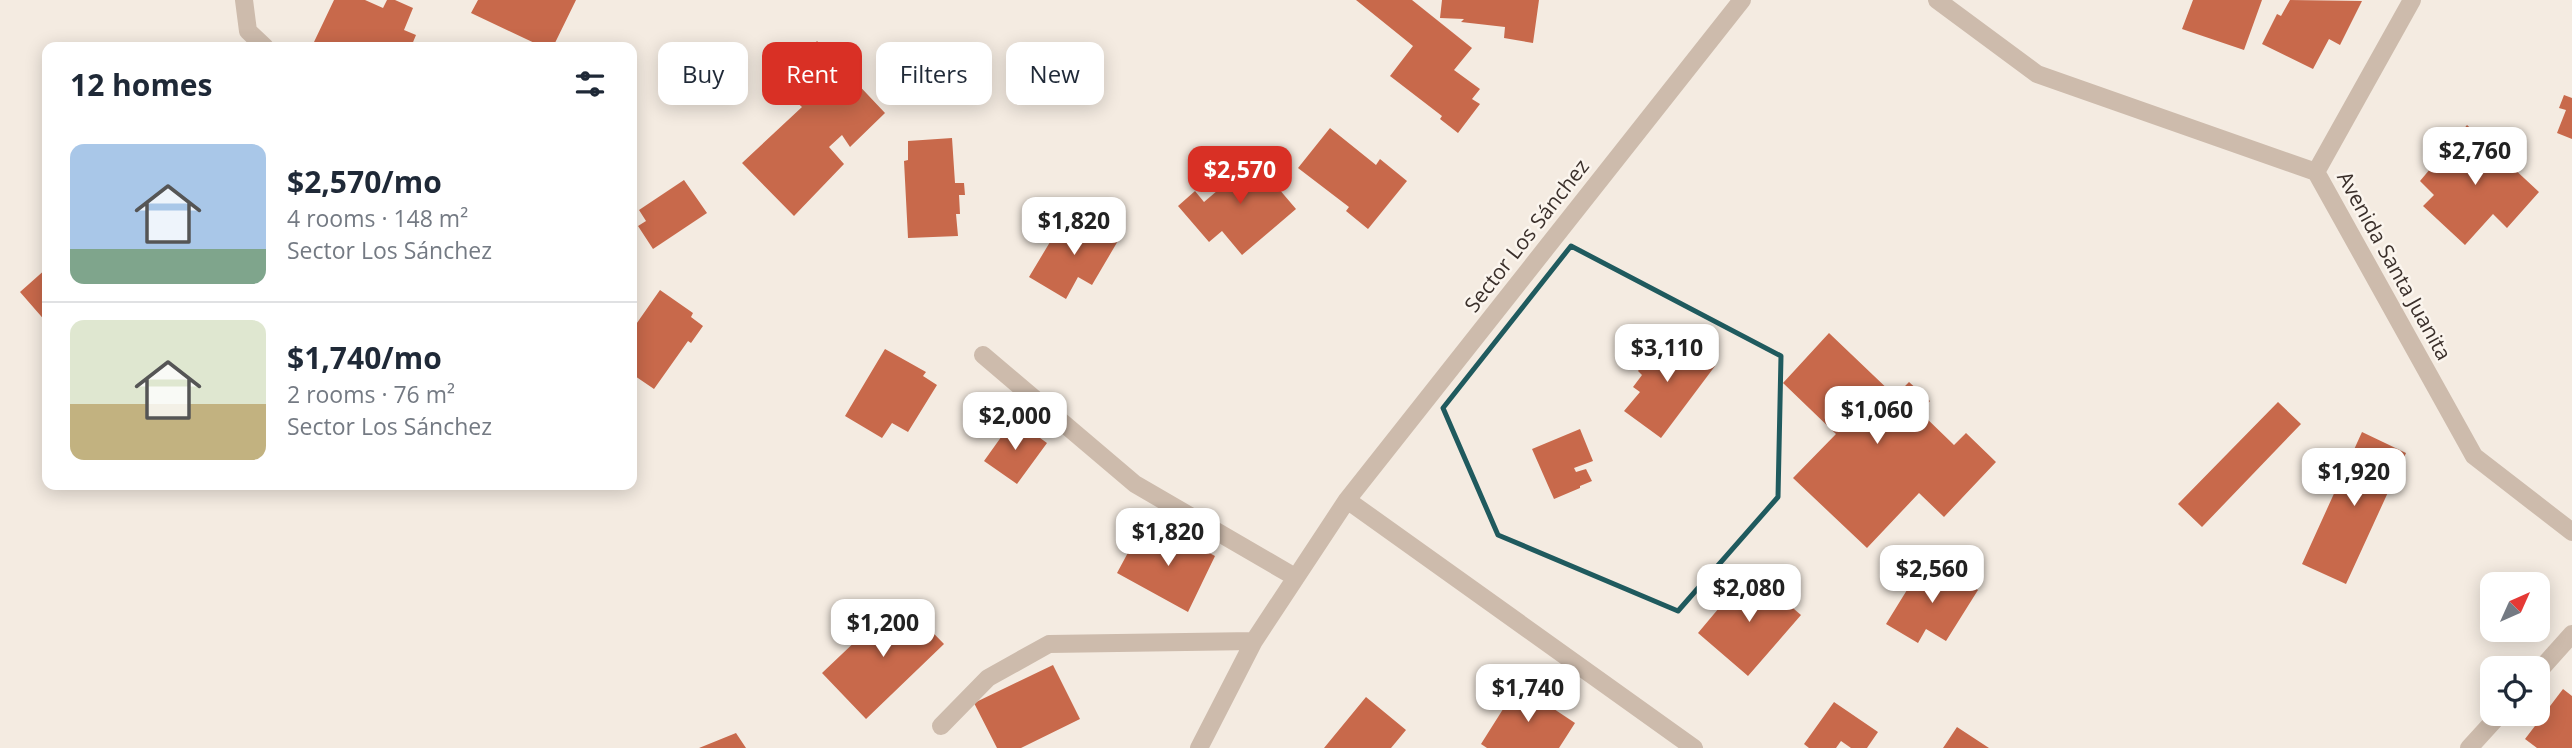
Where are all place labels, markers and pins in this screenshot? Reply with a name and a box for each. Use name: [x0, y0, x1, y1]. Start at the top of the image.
pin: $2,760: [2418, 128, 2532, 187]
pin: $2,570: [1183, 146, 1297, 206]
pin: $1,820: [1017, 198, 1131, 257]
pin: $3,110: [1610, 324, 1724, 384]
pin: $1,060: [1820, 386, 1934, 446]
pin: $2,000: [958, 392, 1072, 452]
pin: $1,920: [2297, 448, 2411, 508]
pin: $1,820: [1111, 508, 1225, 568]
pin: $2,560: [1875, 546, 1989, 605]
pin: $2,080: [1692, 564, 1806, 624]
pin: $1,200: [826, 600, 940, 659]
pin: $1,740: [1471, 664, 1585, 724]

